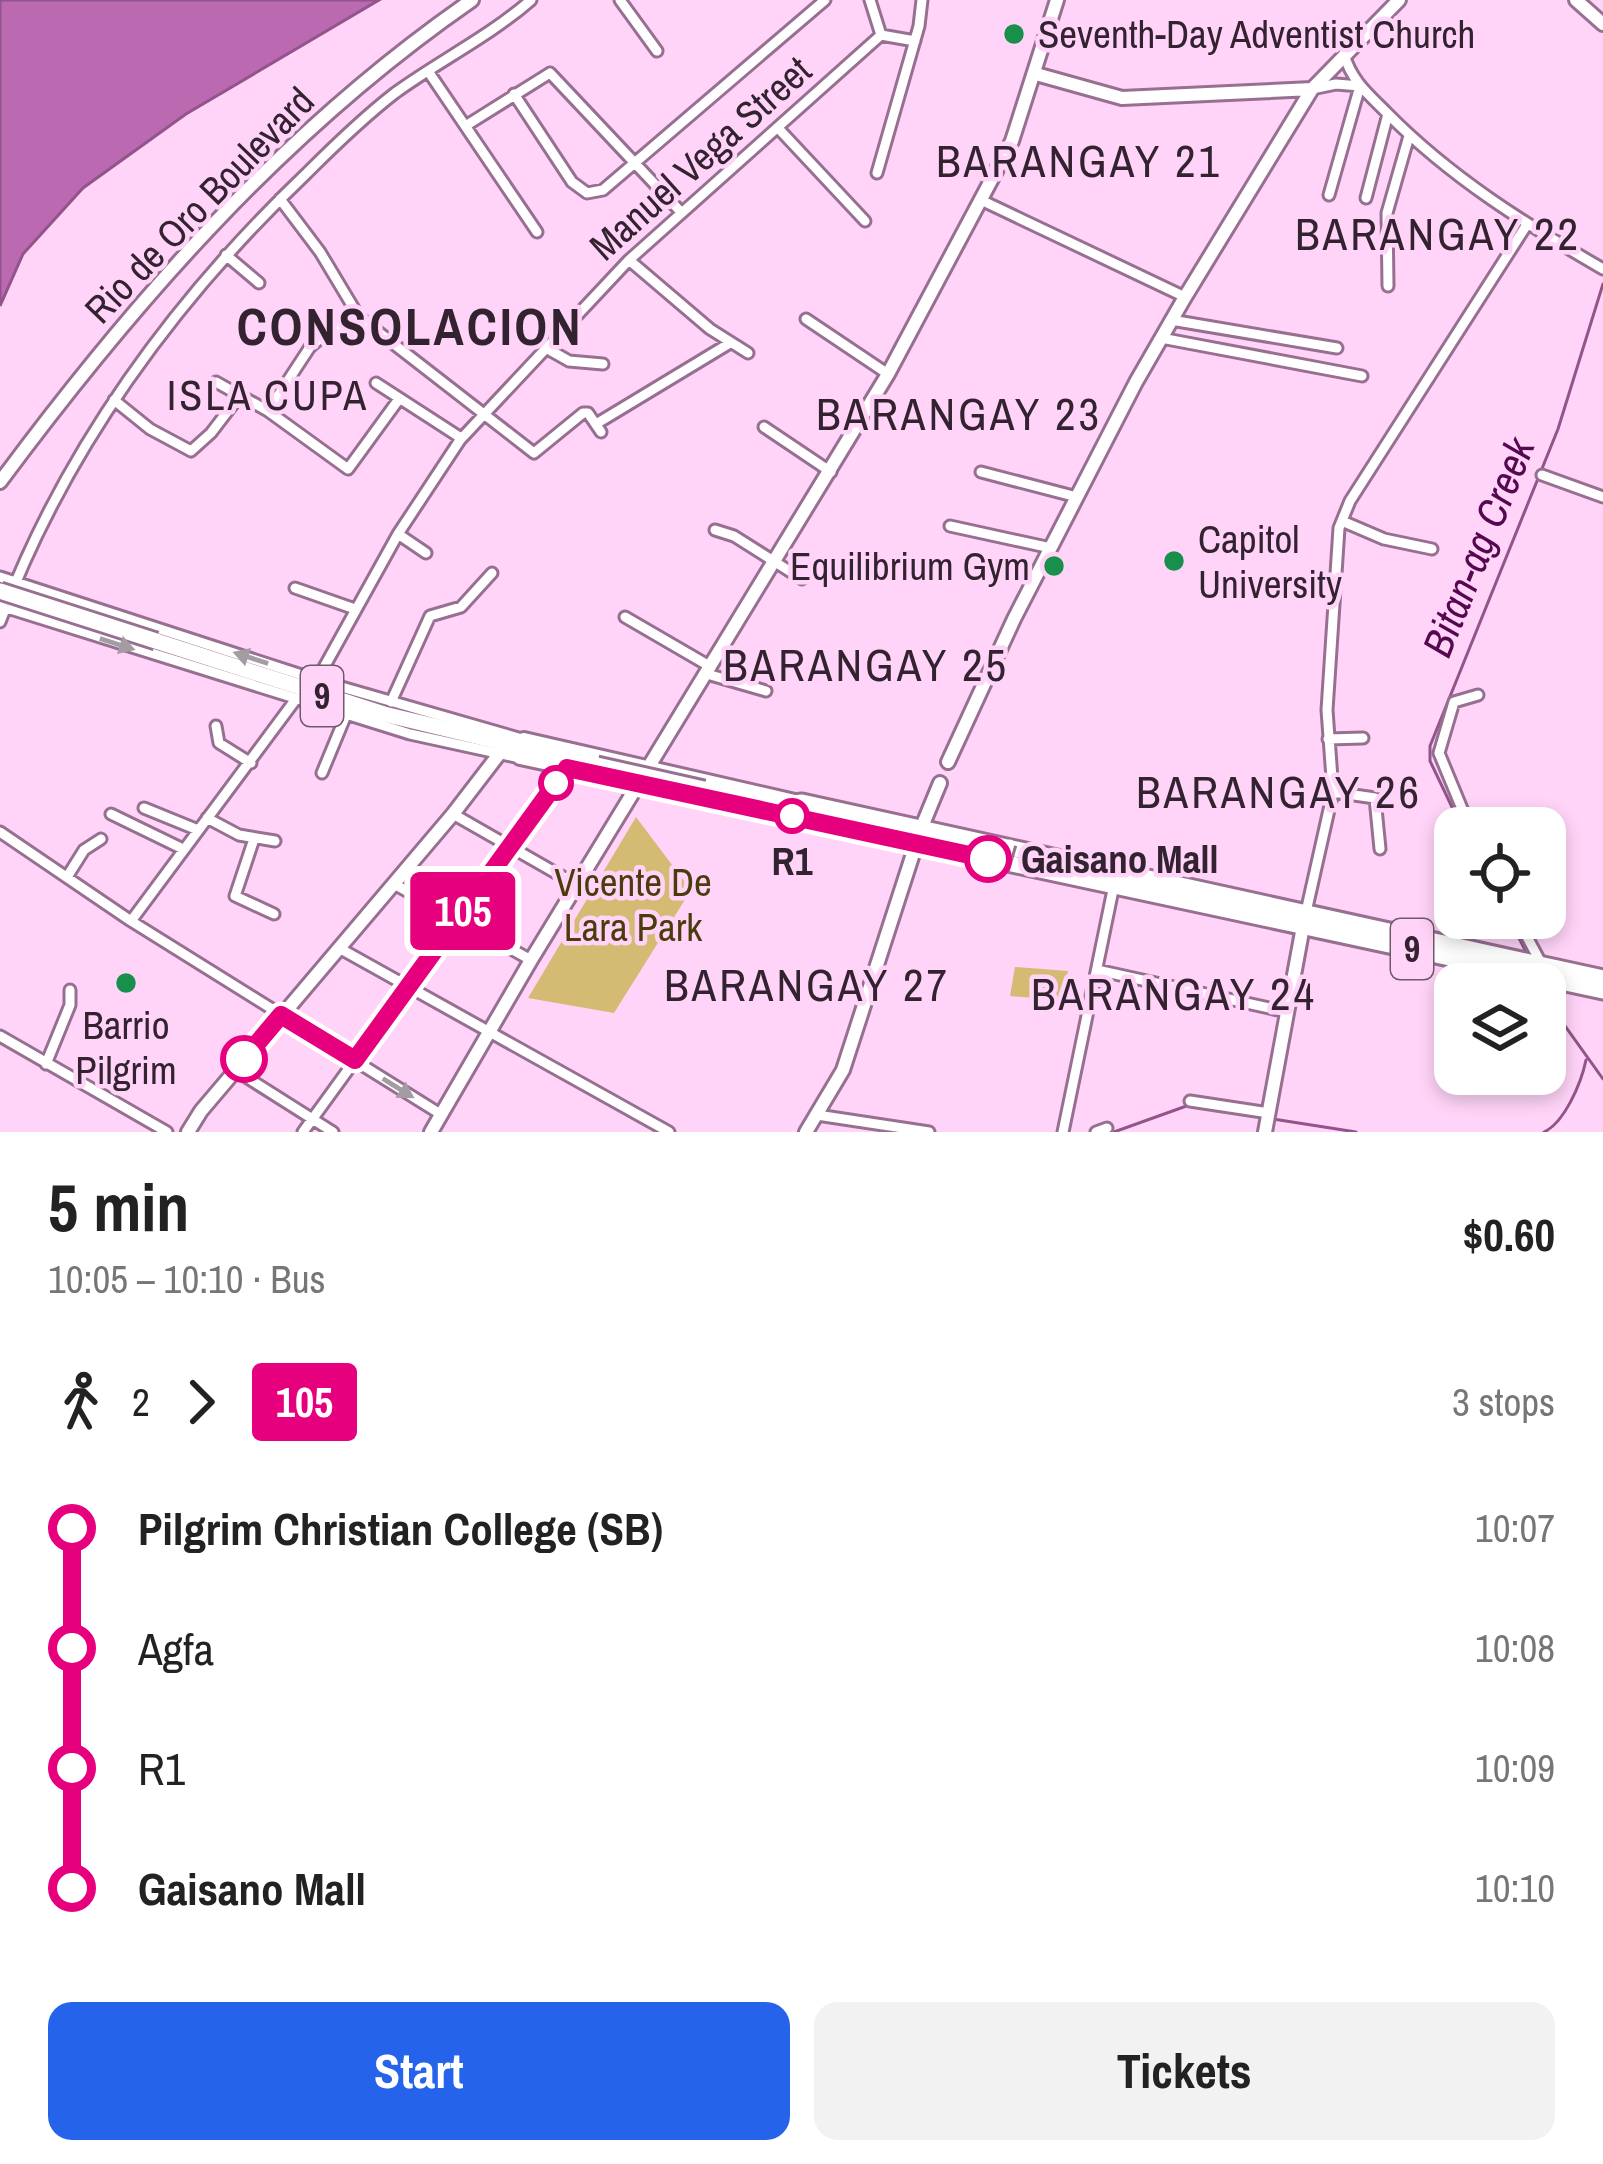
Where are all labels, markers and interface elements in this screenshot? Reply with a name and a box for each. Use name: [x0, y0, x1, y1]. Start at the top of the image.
place label: Seventh-Day Adventist Church: [1038, 8, 1475, 60]
marker: Seventh-Day Adventist Church: [1001, 21, 1027, 47]
street label: Manuel Vega Street: [578, 45, 822, 271]
street label: Rio de Oro Boulevard: [73, 76, 325, 334]
district label: BARANGAY 21: [936, 130, 1222, 191]
district label: BARANGAY 22: [1295, 203, 1581, 264]
district label: CONSOLACION: [237, 292, 583, 361]
district label: ISLA CUPA: [167, 367, 369, 423]
district label: BARANGAY 23: [816, 383, 1102, 444]
water label: Bitan-ag Creek: [1409, 427, 1548, 665]
place label: Capitol University: [1198, 513, 1342, 610]
place label: Equilibrium Gym: [790, 540, 1030, 592]
marker: Capitol University: [1161, 548, 1187, 574]
marker: Equilibrium Gym: [1041, 553, 1067, 579]
district label: BARANGAY 25: [723, 634, 1009, 695]
one-way arrow: [99, 635, 136, 654]
one-way arrow: [233, 648, 269, 666]
road number: 9: [301, 666, 343, 726]
district label: BARANGAY 26: [1136, 761, 1422, 822]
unlabelled marker: [540, 767, 572, 799]
marker: R1: [776, 800, 808, 832]
map controls: [1434, 807, 1566, 1095]
button: locate: [1434, 807, 1566, 939]
place label: Gaisano Mall: [1021, 833, 1218, 885]
place label: R1: [772, 835, 813, 887]
marker: Gaisano Mall: [966, 837, 1010, 881]
park label: Vicente De Lara Park: [554, 856, 712, 953]
line badge: 105: [394, 872, 532, 950]
text: 105: [434, 883, 492, 939]
road number: 9: [1391, 919, 1433, 979]
district label: BARANGAY 27: [664, 954, 950, 1015]
district label: BARANGAY 24: [1031, 963, 1317, 1024]
button: layers: [1434, 963, 1566, 1095]
marker: Barrio Pilgrim: [113, 970, 139, 996]
place label: Barrio Pilgrim: [75, 999, 177, 1096]
unlabelled marker: [222, 1037, 266, 1081]
one-way arrow: [382, 1076, 414, 1098]
text: 5 min: [48, 1163, 189, 1252]
text: $0.60: [1463, 1204, 1555, 1265]
text: 10:05 – 10:10 · Bus: [48, 1253, 325, 1305]
icon: walk: [48, 1369, 114, 1435]
icon: forward: [168, 1369, 234, 1435]
text: 105: [276, 1374, 333, 1430]
text: 2: [132, 1376, 150, 1428]
text: 3 stops: [1452, 1376, 1555, 1428]
text: Pilgrim Christian College (SB): [138, 1498, 663, 1559]
text: 10:07: [1475, 1502, 1555, 1554]
text: Agfa: [138, 1618, 214, 1679]
text: 10:08: [1475, 1622, 1555, 1674]
text: R1: [138, 1738, 185, 1799]
text: 10:09: [1475, 1742, 1555, 1794]
text: Gaisano Mall: [138, 1858, 366, 1919]
text: 10:10: [1475, 1862, 1555, 1914]
button: Start: [48, 2002, 790, 2140]
button: Tickets: [814, 2002, 1555, 2140]

